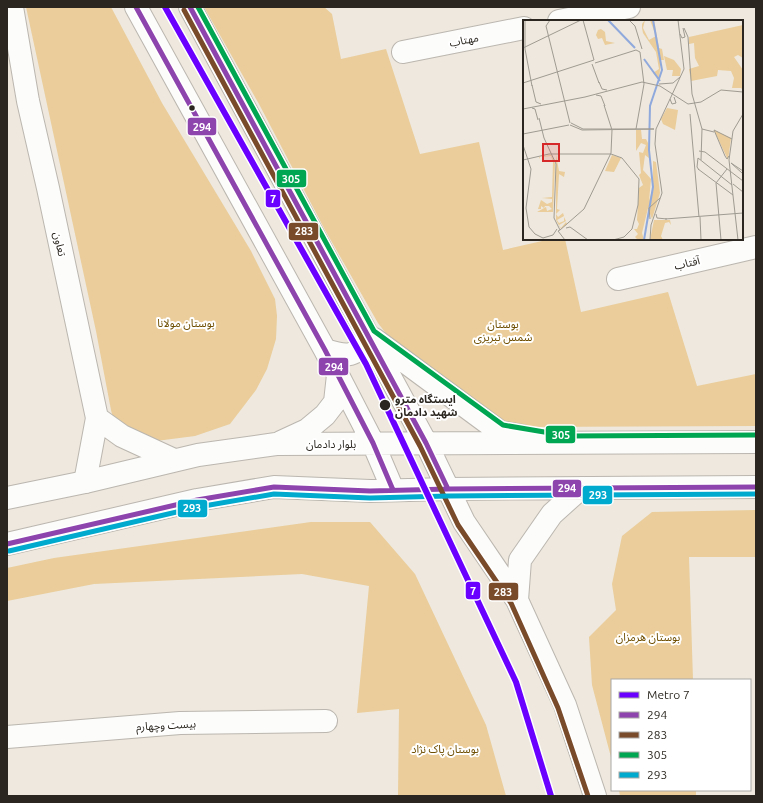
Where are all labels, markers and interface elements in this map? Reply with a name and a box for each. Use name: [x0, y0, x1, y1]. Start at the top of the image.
inset map: [523, 20, 743, 240]
street label: مهتاب: [448, 31, 480, 50]
unlabelled marker: [187, 103, 197, 113]
line badge: 294: [187, 117, 217, 136]
text: 294: [193, 121, 211, 133]
line badge: 305: [276, 169, 307, 188]
text: 305: [282, 173, 300, 185]
line badge: 7: [265, 189, 281, 208]
text: 7: [270, 193, 276, 205]
line badge: 283: [288, 222, 319, 241]
text: 283: [295, 225, 313, 237]
street label: تعاون: [51, 231, 68, 258]
street label: آفتاب: [673, 254, 702, 273]
park label: بوستان مولانا: [157, 317, 215, 330]
park label: بوستان شمس تبریزی: [474, 318, 533, 344]
line badge: 294: [318, 357, 349, 376]
text: 294: [325, 361, 343, 373]
place label: ایستگاه مترو شهید دادمان: [395, 393, 458, 419]
marker: ایستگاه مترو شهید دادمان: [378, 398, 392, 412]
line badge: 305: [545, 425, 576, 444]
text: 305: [552, 429, 570, 441]
street label: بلوار دادمان: [306, 438, 356, 451]
line badge: 294: [552, 479, 582, 498]
text: 294: [558, 482, 576, 494]
line badge: 293: [582, 485, 613, 505]
text: 293: [589, 489, 607, 501]
line badge: 293: [177, 499, 208, 518]
text: 293: [183, 502, 201, 514]
line badge: 7: [465, 581, 481, 600]
line badge: 283: [488, 582, 519, 601]
text: 7: [470, 585, 476, 597]
text: 283: [494, 586, 512, 598]
park label: بوستان هرمزان: [616, 631, 680, 644]
legend: [611, 679, 751, 791]
text: Metro 7: [647, 688, 690, 701]
text: 294: [647, 708, 668, 721]
street label: بیست وچهارم: [136, 717, 196, 735]
text: 283: [647, 728, 667, 741]
park label: بوستان پاک نژاد: [411, 743, 479, 757]
text: 305: [647, 748, 667, 761]
text: 293: [647, 768, 667, 781]

